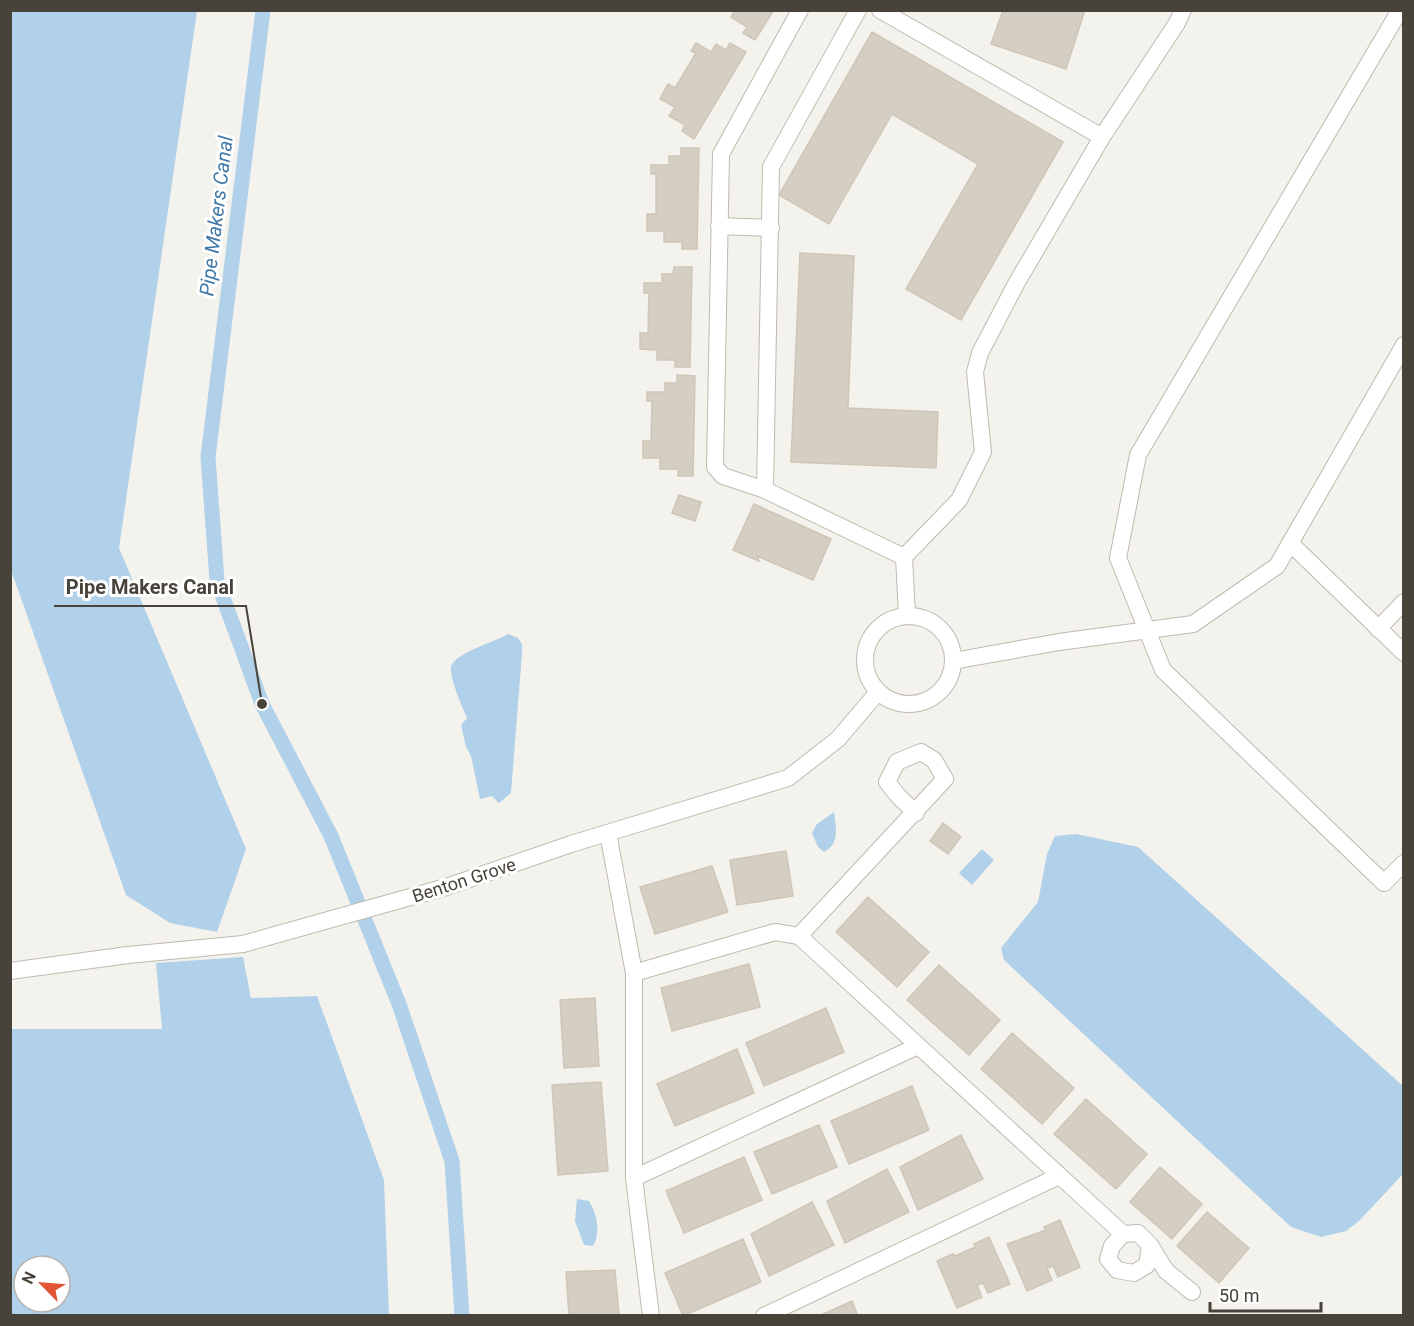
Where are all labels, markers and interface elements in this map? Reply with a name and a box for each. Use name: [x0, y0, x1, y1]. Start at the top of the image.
water label: Pipe Makers Canal: [194, 134, 238, 297]
callout: Pipe Makers Canal: [54, 568, 246, 606]
text: Pipe Makers Canal: [66, 575, 234, 599]
street label: Benton Grove: [410, 853, 518, 907]
north arrow: [12, 1254, 72, 1314]
text: N: [18, 1269, 40, 1287]
scale bar: [1210, 1275, 1321, 1313]
text: 50 m: [1219, 1285, 1259, 1306]

